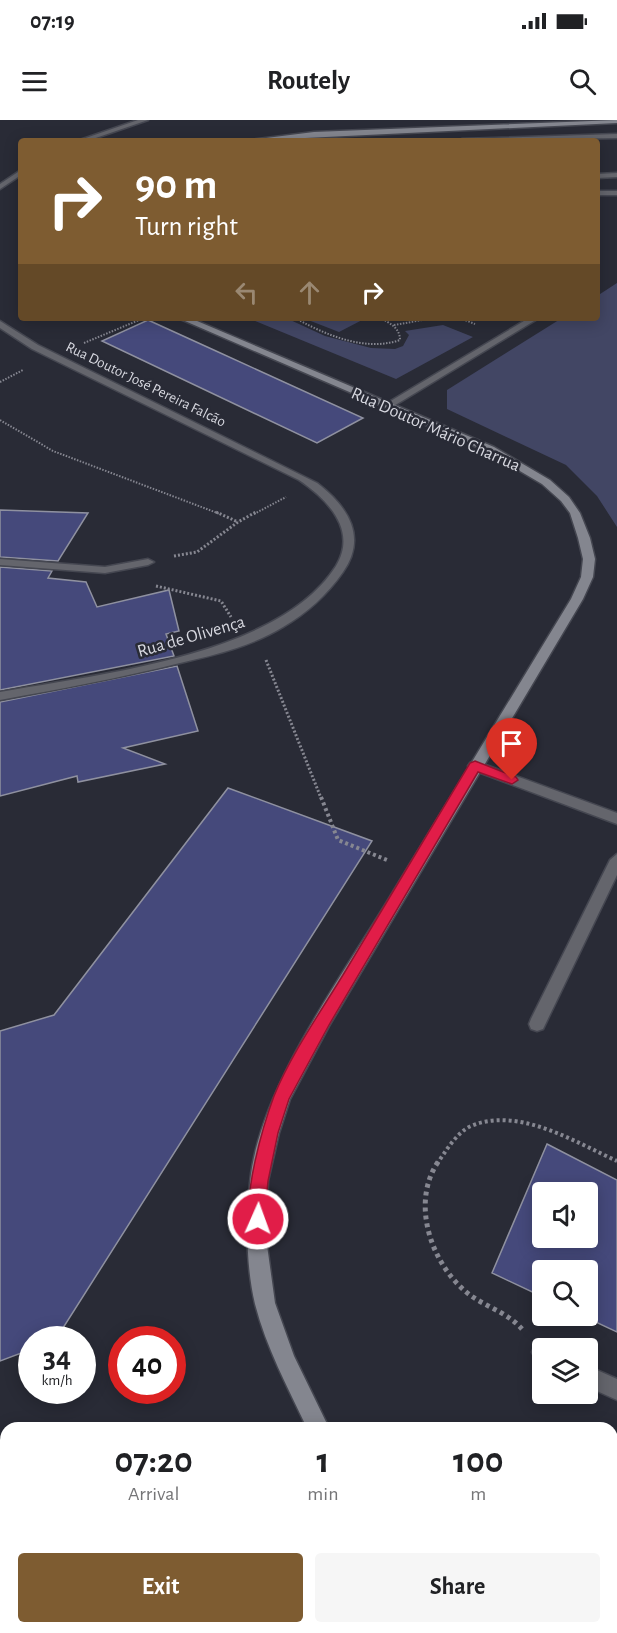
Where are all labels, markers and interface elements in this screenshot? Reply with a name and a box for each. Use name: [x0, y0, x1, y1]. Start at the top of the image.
text: 07:19: [30, 10, 75, 32]
icon: menu: [18, 65, 51, 98]
icon: search: [566, 65, 599, 98]
text: Routely: [267, 67, 350, 94]
icon: right: [36, 162, 114, 240]
text: 90 m: [135, 164, 217, 206]
text: Turn right: [135, 213, 238, 240]
icon: left: [230, 276, 263, 309]
icon: ahead: [293, 276, 326, 309]
icon: right: [356, 276, 389, 309]
street label: Rua Doutor José Pereira Falcão: [64, 339, 228, 430]
street label: Rua Doutor Mário Charrua: [348, 385, 523, 475]
street label: Rua de Olivença: [135, 613, 247, 661]
pin: [486, 718, 537, 780]
icon: arrive: [495, 727, 528, 760]
map controls: [532, 1182, 598, 1404]
button: sound: [532, 1182, 598, 1248]
position arrow: [226, 1187, 290, 1251]
button: search: [532, 1260, 598, 1326]
speed limit sign: 40: [108, 1326, 186, 1404]
button: layers: [532, 1338, 598, 1404]
text: 34: [43, 1343, 71, 1373]
text: km/h: [42, 1373, 72, 1388]
text: 07:20: [115, 1443, 193, 1479]
text: 1: [316, 1443, 329, 1479]
text: 100: [453, 1443, 503, 1479]
text: Arrival: [128, 1484, 179, 1504]
text: min: [307, 1484, 338, 1504]
text: m: [470, 1484, 486, 1504]
button: Exit: [18, 1553, 303, 1622]
button: Share: [315, 1553, 600, 1622]

